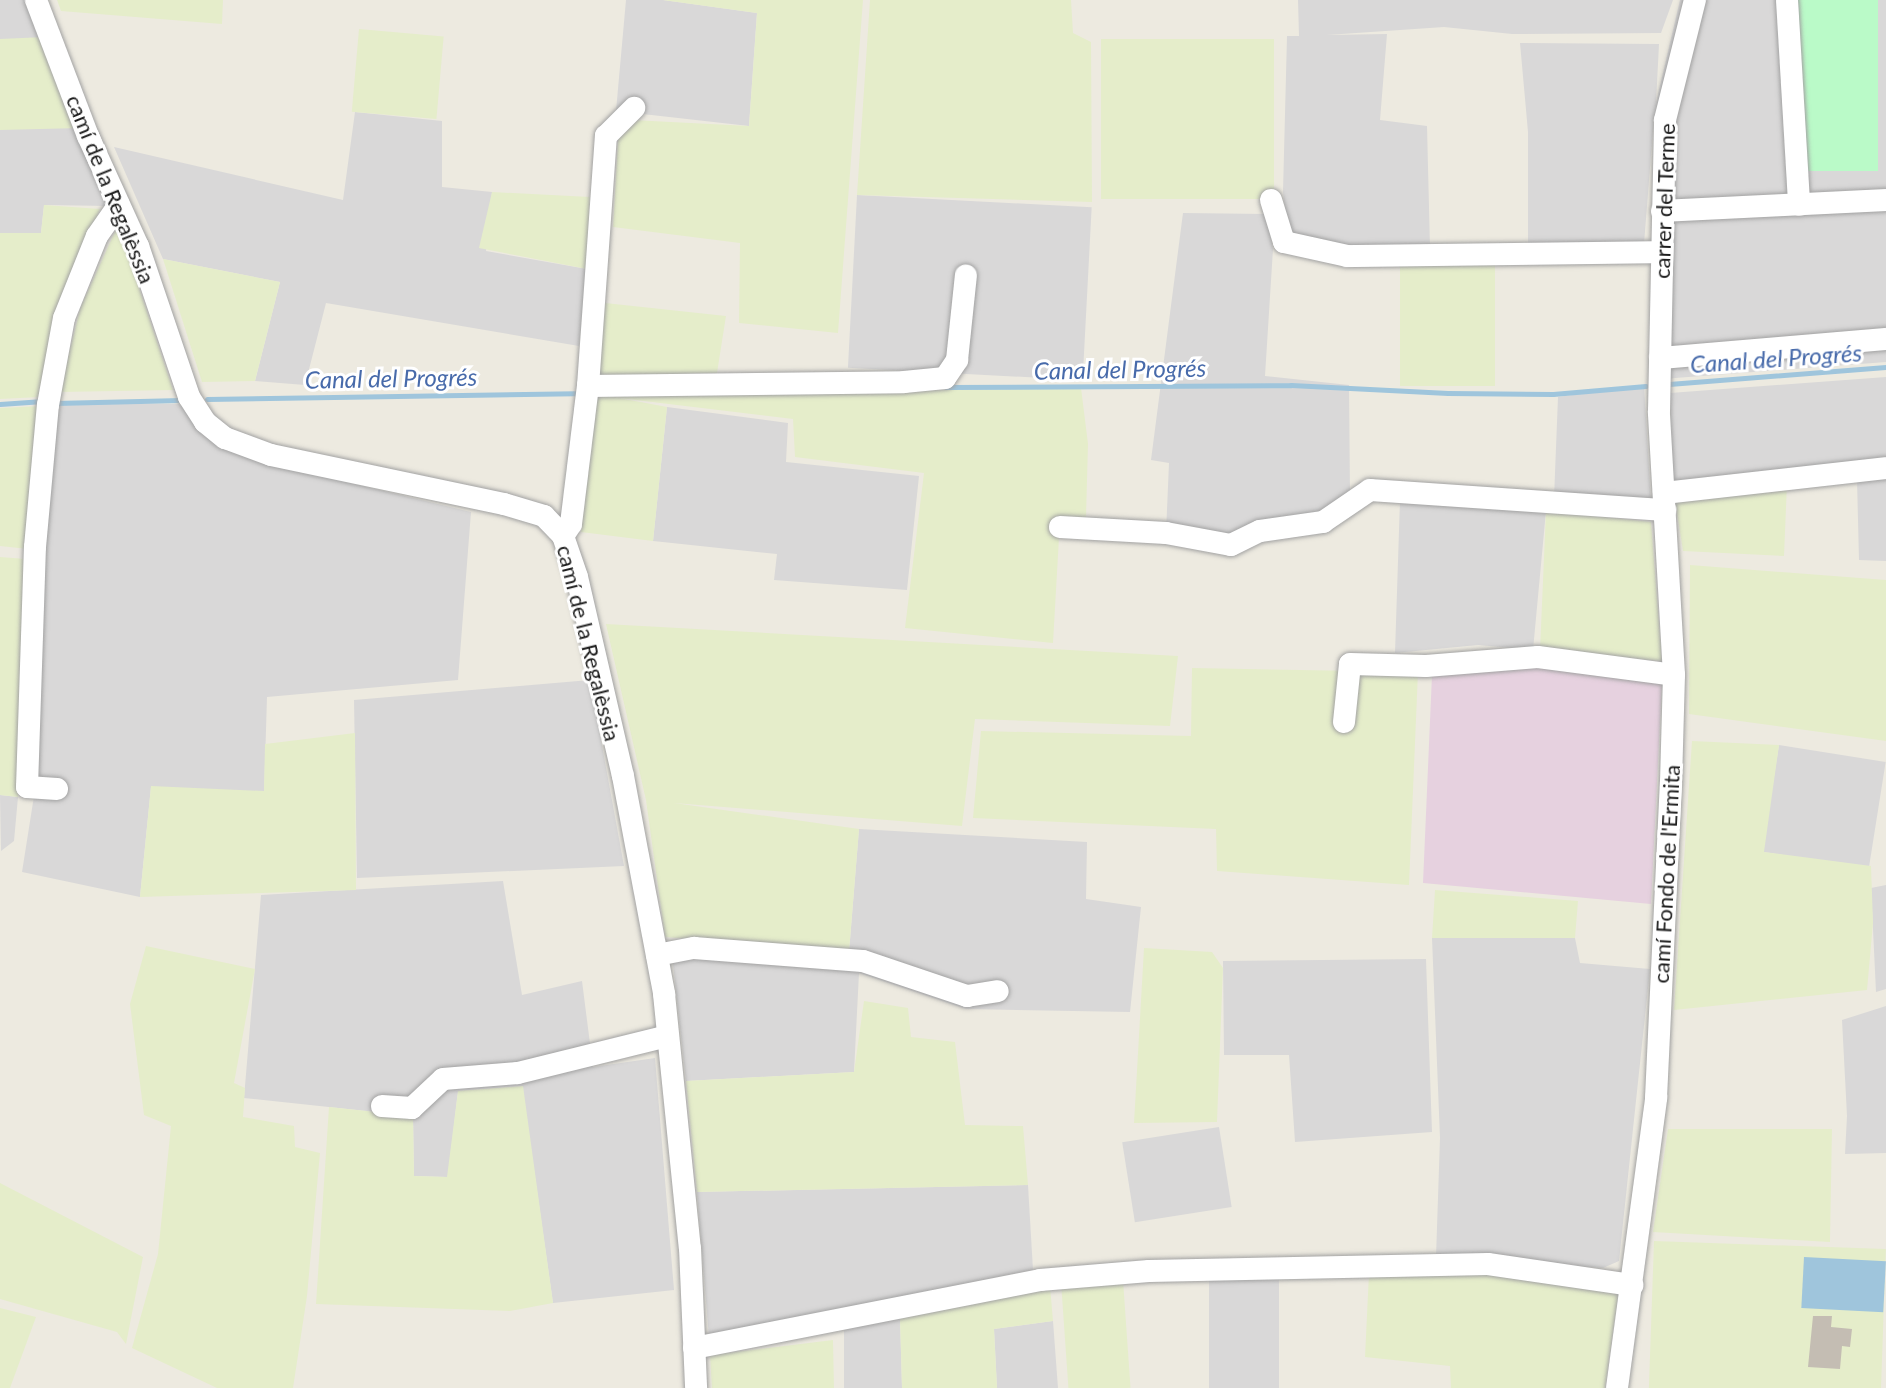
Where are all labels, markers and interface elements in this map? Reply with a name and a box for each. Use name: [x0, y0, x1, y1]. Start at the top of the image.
street label: camí de la Regalèssia: [61, 91, 161, 287]
street label: carrer del Terme: [1648, 122, 1680, 280]
water label: Canal del Progrés: [1689, 338, 1863, 378]
water label: Canal del Progrés: [1034, 353, 1206, 385]
water label: Canal del Progrés: [305, 362, 477, 394]
street label: camí de la Regalèssia: [552, 542, 626, 744]
street label: camí Fondo de l'Ermita: [1647, 764, 1685, 984]

